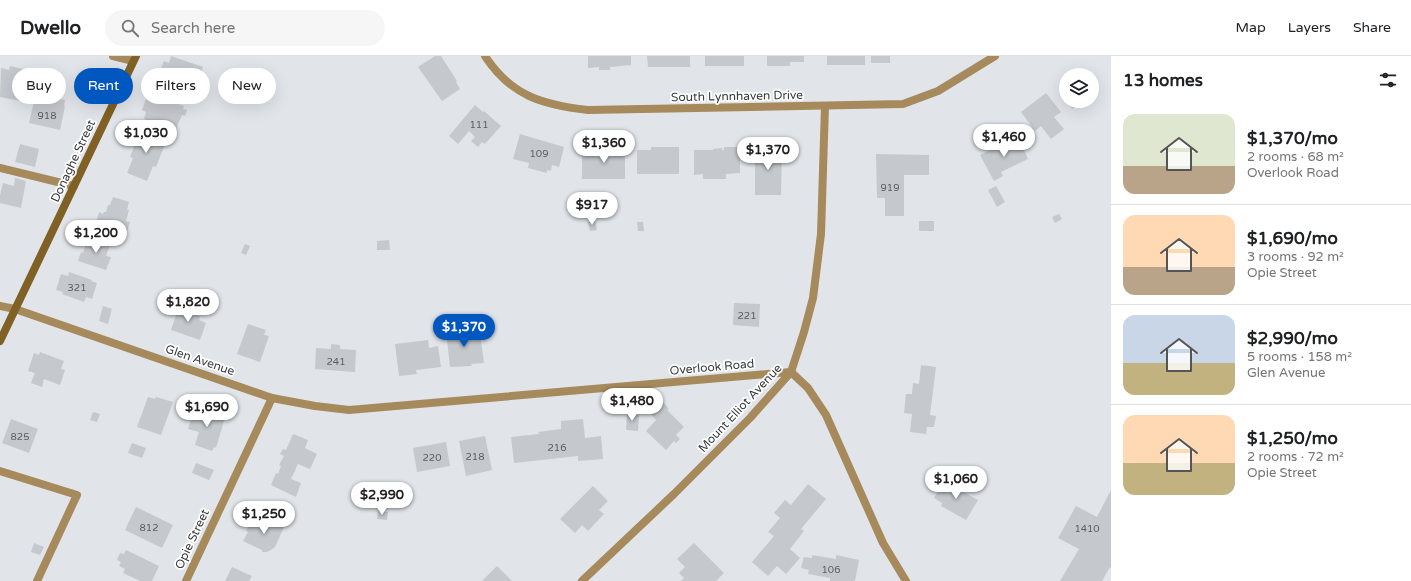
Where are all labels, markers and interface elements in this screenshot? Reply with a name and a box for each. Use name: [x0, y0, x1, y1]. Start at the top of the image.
search box: [105, 10, 385, 46]
text: Dwello: [20, 17, 81, 39]
icon: search: [119, 17, 141, 39]
text: Search here: [151, 19, 235, 37]
text: Map: [1236, 19, 1266, 36]
text: Layers: [1288, 19, 1331, 36]
text: Share: [1353, 19, 1391, 36]
chip: Buy: [12, 68, 66, 104]
chip: Rent: [74, 68, 133, 104]
chip: Filters: [141, 68, 210, 104]
chip: New: [218, 68, 276, 104]
map controls: [1059, 68, 1099, 108]
button: layers: [1059, 68, 1099, 108]
icon: filters: [1377, 69, 1399, 91]
text: 13 homes: [1123, 70, 1203, 91]
street label: South Lynnhaven Drive: [671, 88, 803, 104]
house number: 918: [38, 110, 56, 122]
street label: Donaghe Street: [48, 117, 98, 204]
house number: 111: [470, 119, 488, 131]
pin: $1,030: [113, 120, 179, 154]
pin: $1,460: [971, 124, 1037, 158]
text: $1,030: [124, 125, 168, 141]
text: $1,370/mo: [1247, 128, 1338, 149]
text: $1,460: [982, 129, 1026, 145]
pin: $1,360: [571, 130, 637, 164]
icon: home: [1155, 130, 1203, 178]
text: $1,360: [582, 135, 626, 151]
pin: $1,370: [735, 137, 801, 171]
text: $1,370: [746, 142, 790, 158]
house number: 109: [530, 148, 548, 160]
text: 2 rooms · 68 m²: [1247, 149, 1344, 165]
text: Overlook Road: [1247, 165, 1339, 181]
house number: 919: [881, 182, 899, 194]
pin: $917: [568, 192, 616, 226]
text: $917: [576, 197, 608, 213]
pin: $1,200: [63, 220, 129, 254]
text: $1,200: [74, 225, 118, 241]
text: $1,690/mo: [1247, 228, 1338, 249]
icon: home: [1155, 231, 1203, 279]
text: 3 rooms · 92 m²: [1247, 249, 1344, 265]
text: Opie Street: [1247, 265, 1317, 281]
house number: 321: [68, 282, 86, 294]
pin: $1,820: [155, 289, 221, 323]
text: $1,820: [166, 294, 210, 310]
house number: 221: [738, 310, 756, 322]
pin: $1,370: [431, 314, 497, 348]
text: $1,370: [442, 319, 486, 335]
text: $2,990/mo: [1247, 328, 1338, 349]
icon: home: [1155, 331, 1203, 379]
street label: Glen Avenue: [164, 342, 237, 378]
text: 5 rooms · 158 m²: [1247, 349, 1352, 365]
house number: 241: [327, 356, 345, 368]
street label: Overlook Road: [669, 356, 755, 378]
street label: Mount Elliot Avenue: [696, 361, 785, 455]
text: Glen Avenue: [1247, 365, 1325, 381]
pin: $1,480: [599, 388, 665, 422]
text: $1,480: [610, 393, 654, 409]
pin: $1,690: [174, 394, 240, 428]
text: $1,690: [185, 399, 229, 415]
text: $1,250/mo: [1247, 428, 1338, 449]
house number: 825: [11, 431, 29, 443]
icon: home: [1155, 431, 1203, 479]
house number: 216: [548, 442, 566, 454]
text: 2 rooms · 72 m²: [1247, 449, 1344, 465]
house number: 218: [466, 451, 484, 463]
house number: 220: [423, 452, 441, 464]
text: Opie Street: [1247, 465, 1317, 481]
pin: $1,060: [923, 466, 989, 500]
text: $1,060: [934, 471, 978, 487]
pin: $2,990: [349, 482, 415, 516]
text: $2,990: [360, 487, 404, 503]
pin: $1,250: [231, 501, 297, 535]
street label: Opie Street: [172, 506, 212, 571]
text: $1,250: [242, 506, 286, 522]
house number: 812: [140, 522, 158, 534]
house number: 1410: [1074, 523, 1100, 535]
house number: 106: [822, 564, 840, 576]

